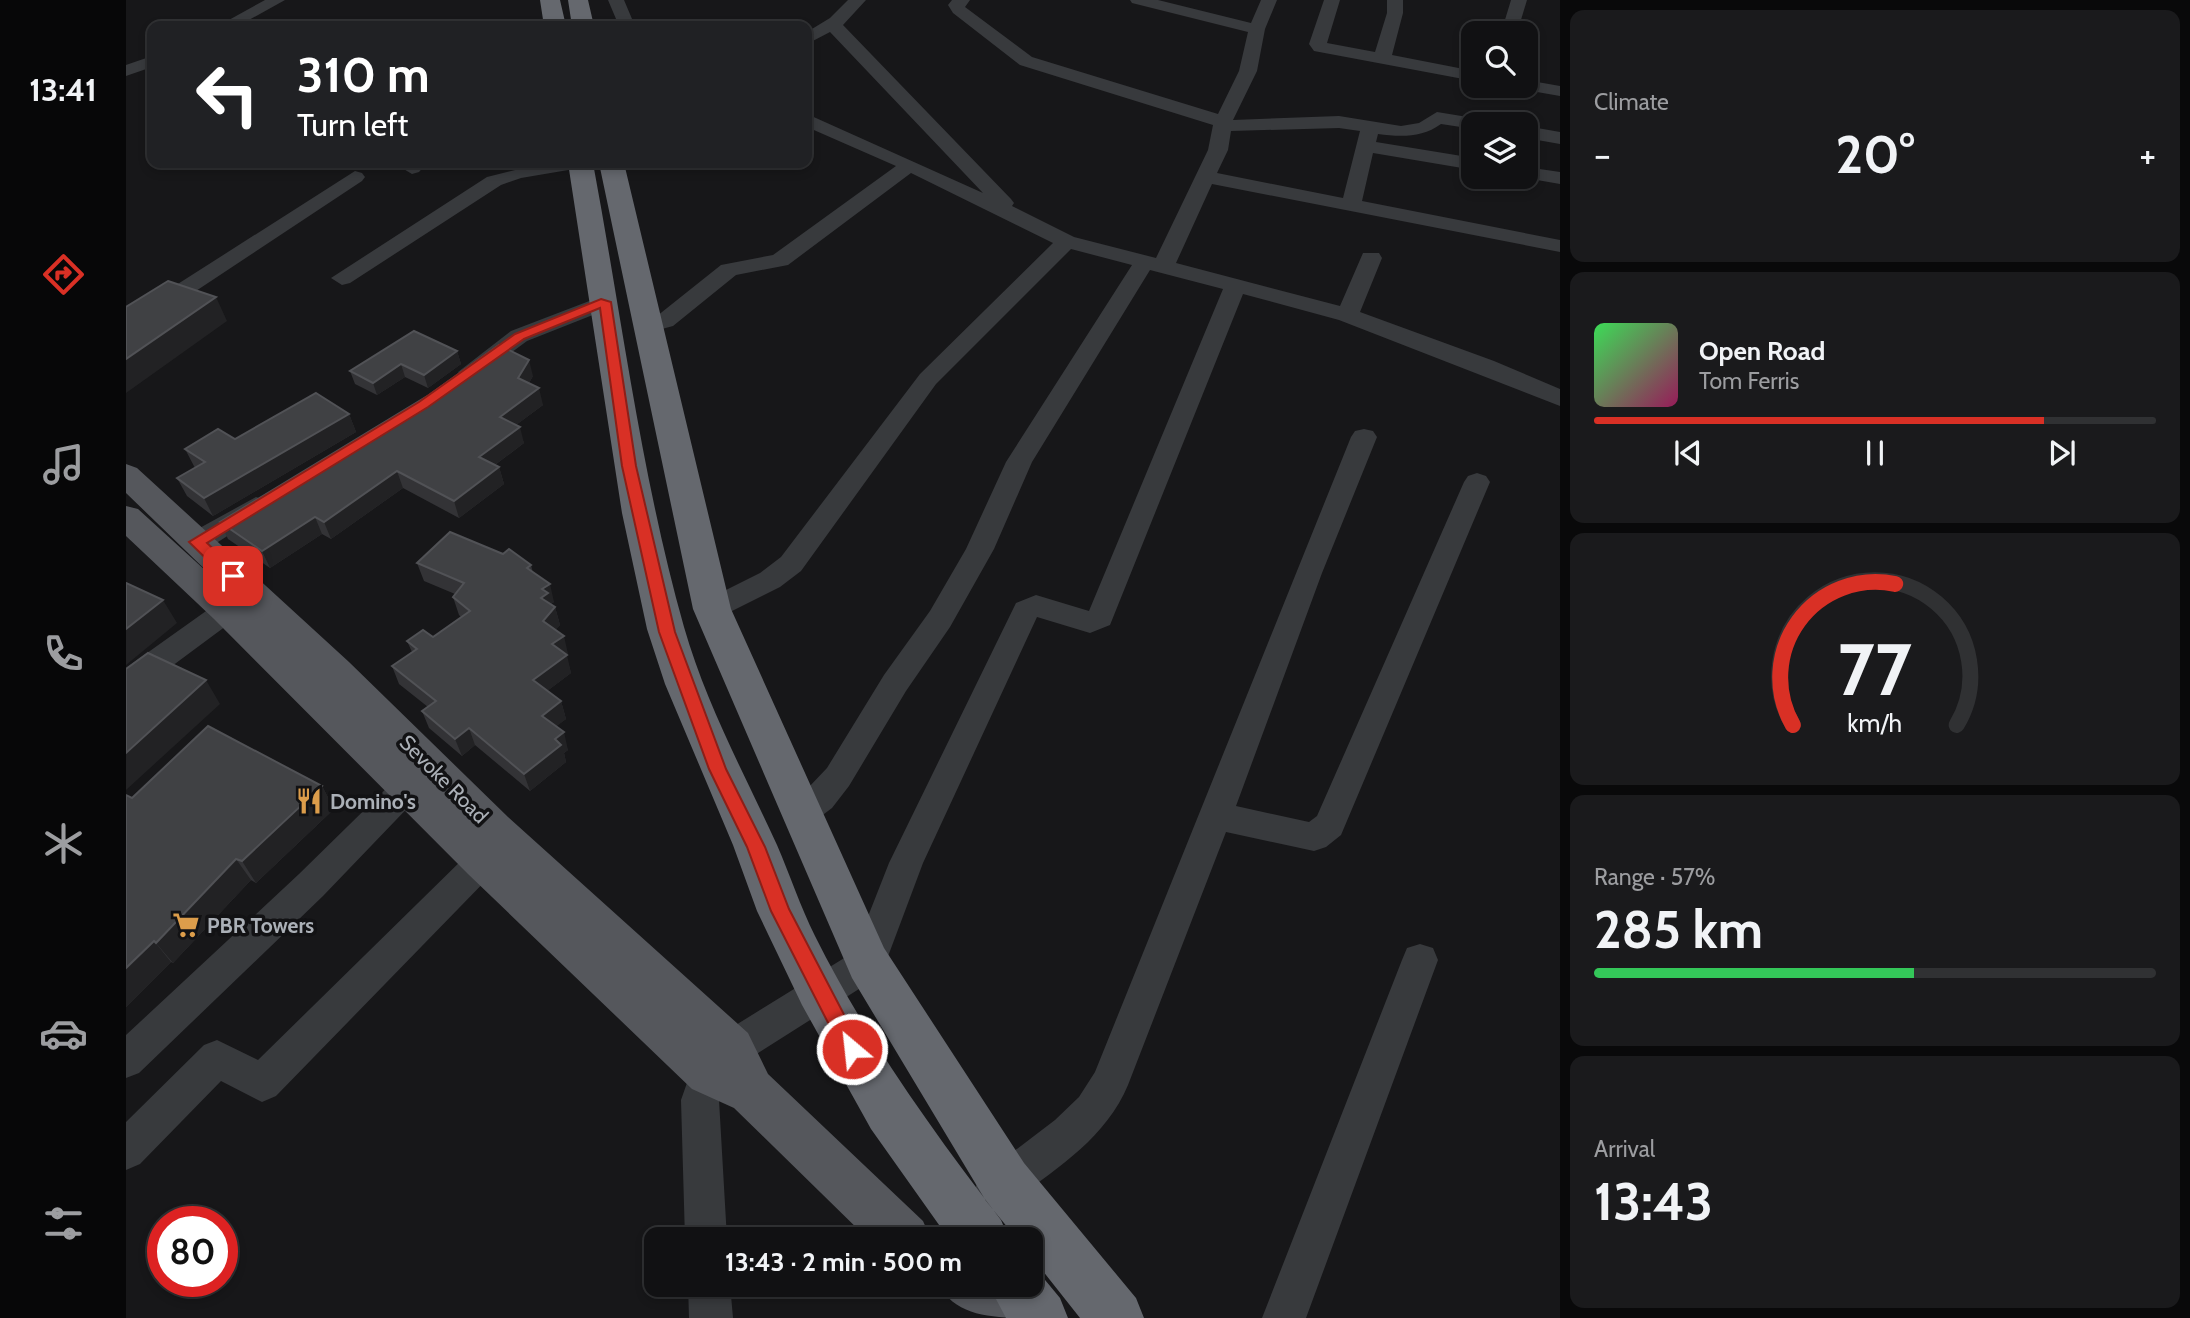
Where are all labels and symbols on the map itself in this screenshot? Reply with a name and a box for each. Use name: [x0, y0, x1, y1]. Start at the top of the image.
pin: [203, 546, 263, 606]
street label: Sevoke Road: [395, 730, 493, 828]
restaurant icon: Domino's: [294, 786, 324, 816]
place label: Domino's: [330, 789, 416, 814]
supermarket icon: PBR Towers: [171, 910, 201, 940]
place label: PBR Towers: [207, 913, 314, 938]
position arrow: [815, 1012, 889, 1086]
speed limit sign: 80: [147, 1206, 238, 1297]

